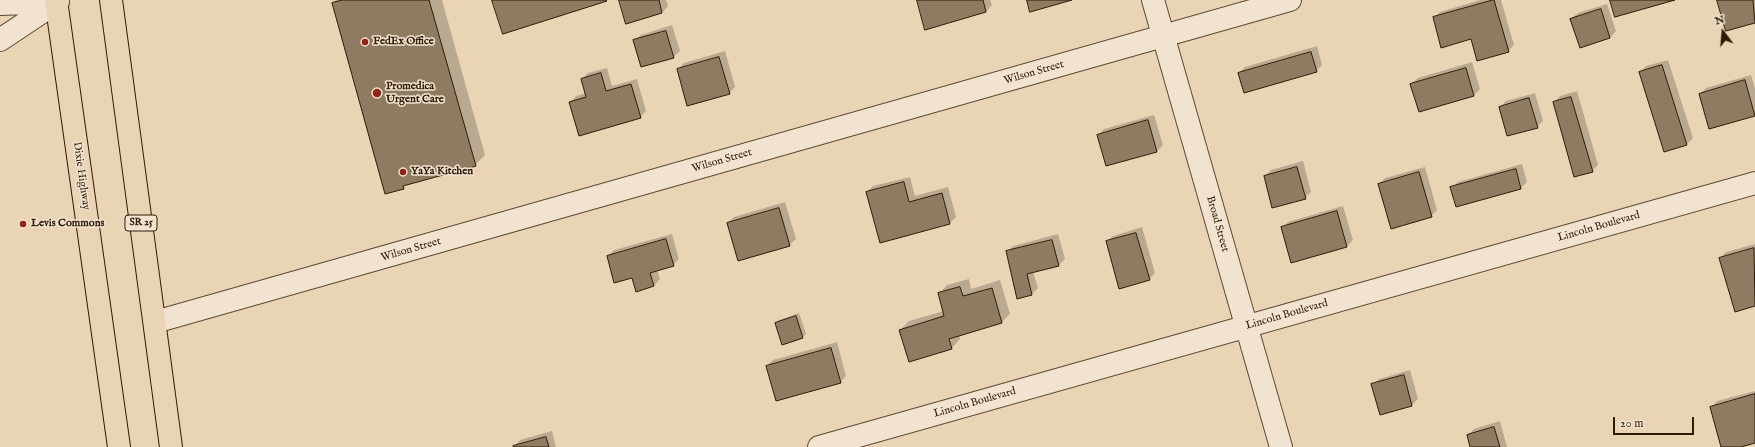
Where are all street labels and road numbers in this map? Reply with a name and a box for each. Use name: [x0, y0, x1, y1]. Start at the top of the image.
street label: Wilson Street: [1002, 58, 1066, 88]
street label: Dixie Highway: [70, 141, 92, 211]
street label: Wilson Street: [690, 146, 754, 176]
street label: Broad Street: [1203, 194, 1231, 254]
street label: Lincoln Boulevard: [1556, 209, 1642, 245]
road number: SR 25: [125, 215, 157, 231]
street label: Wilson Street: [379, 235, 443, 265]
street label: Lincoln Boulevard: [1244, 297, 1330, 333]
street label: Lincoln Boulevard: [932, 385, 1018, 421]

